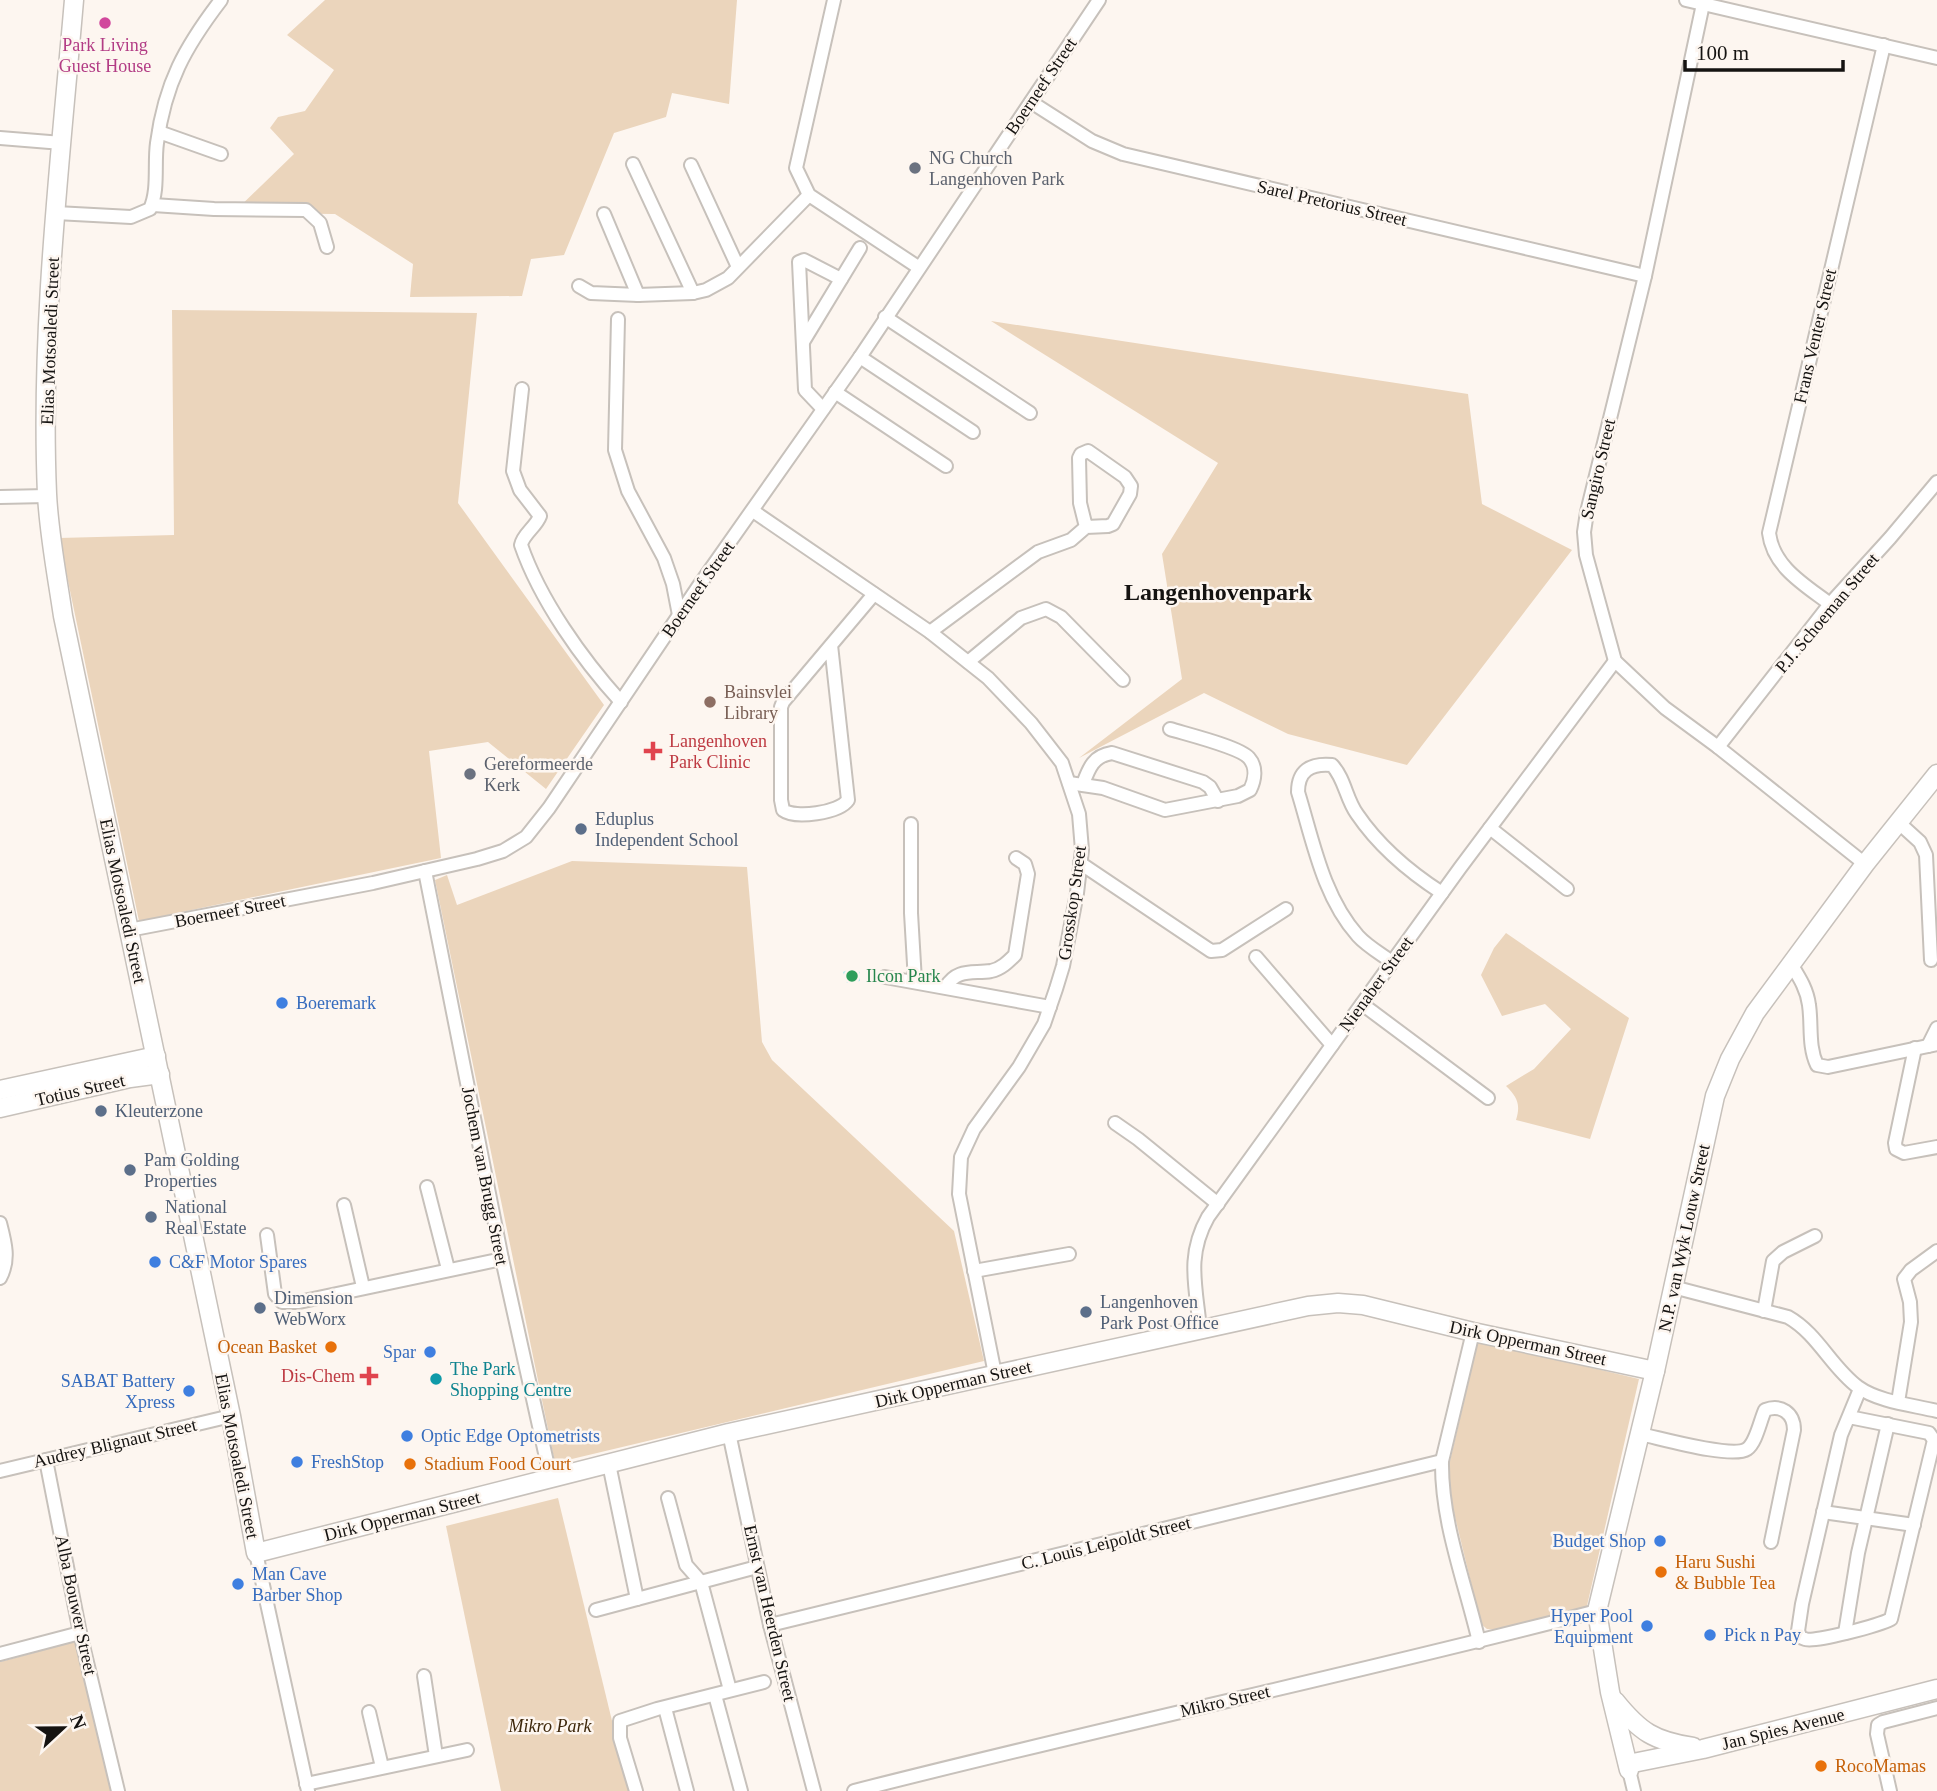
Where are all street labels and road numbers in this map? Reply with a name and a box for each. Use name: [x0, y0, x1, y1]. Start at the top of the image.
street label: Boerneef Street: [1001, 34, 1081, 138]
street label: Sarel Pretorius Street: [1255, 176, 1409, 230]
street label: Elias Motsoaledi Street: [37, 257, 63, 425]
street label: Frans Venter Street: [1790, 267, 1840, 405]
street label: Sangiro Street: [1577, 417, 1619, 521]
street label: Boerneef Street: [658, 537, 738, 641]
street label: P.J. Schoeman Street: [1771, 549, 1883, 677]
street label: Elias Motsoaledi Street: [96, 817, 150, 985]
street label: Grosskop Street: [1054, 844, 1090, 962]
street label: Boerneef Street: [173, 890, 287, 932]
street label: Nienaber Street: [1335, 933, 1417, 1035]
street label: Totius Street: [33, 1070, 127, 1110]
street label: Jochem van Brugg Street: [458, 1085, 512, 1267]
street label: N.P. van Wyk Louw Street: [1654, 1142, 1714, 1334]
street label: Dirk Opperman Street: [1448, 1317, 1608, 1369]
street label: Dirk Opperman Street: [873, 1356, 1033, 1412]
street label: Elias Motsoaledi Street: [211, 1372, 263, 1540]
street label: Audrey Blignaut Street: [31, 1414, 199, 1472]
street label: Dirk Opperman Street: [322, 1487, 482, 1545]
street label: C. Louis Leipoldt Street: [1019, 1512, 1193, 1574]
street label: Ernst van Heerden Street: [740, 1523, 800, 1703]
street label: Alba Bouwer Street: [51, 1533, 101, 1677]
street label: Mikro Street: [1178, 1681, 1272, 1721]
street label: Jan Spies Avenue: [1720, 1704, 1846, 1754]

